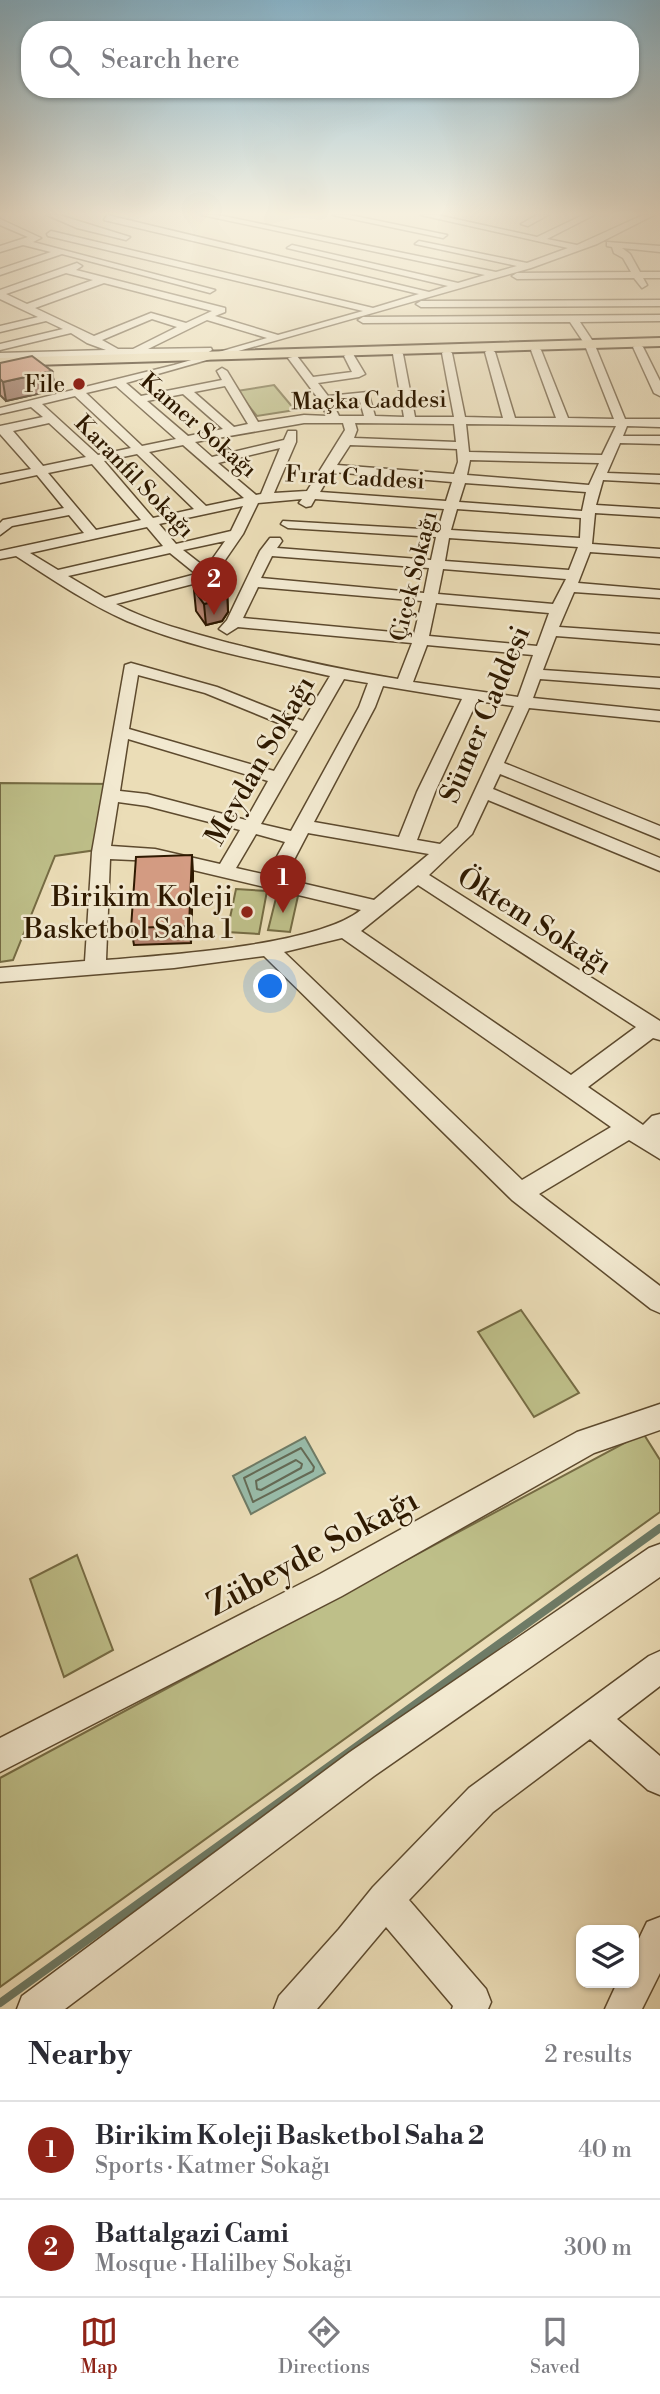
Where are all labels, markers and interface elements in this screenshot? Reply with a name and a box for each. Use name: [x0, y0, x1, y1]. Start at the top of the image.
search box: [21, 21, 639, 98]
icon: search: [45, 41, 83, 79]
text: Search here: [101, 44, 240, 76]
street label: Kamer Sokağı: [134, 367, 263, 484]
place label: File: [24, 371, 65, 399]
marker: File: [71, 376, 87, 392]
street label: Maçka Caddesi: [291, 386, 447, 416]
street label: Karanfil Sokağı: [69, 409, 200, 544]
street label: Fırat Caddesi: [284, 460, 426, 496]
street label: Çiçek Sokağı: [384, 508, 444, 644]
pin: 2: [191, 557, 237, 615]
street label: Sümer Caddesi: [432, 621, 538, 809]
street label: Meydan Sokağı: [198, 670, 323, 852]
pin: 1: [260, 855, 306, 913]
street label: Öktem Sokağı: [450, 859, 619, 983]
place label: Birikim Koleji Basketbol Saha 1: [22, 880, 233, 947]
marker: Birikim Koleji Basketbol Saha 1: [239, 904, 255, 920]
your location: [253, 969, 287, 1003]
street label: Zübeyde Sokağı: [200, 1480, 426, 1626]
map controls: [576, 1925, 639, 1988]
button: layers: [576, 1925, 639, 1988]
text: Nearby: [28, 2036, 132, 2074]
text: 2 results: [545, 2041, 632, 2069]
text: Birikim Koleji Basketbol Saha 2: [95, 2120, 484, 2152]
text: 1: [45, 2136, 57, 2164]
text: 40 m: [578, 2136, 632, 2164]
text: Sports · Katmer Sokağı: [95, 2152, 330, 2180]
text: Battalgazi Cami: [95, 2218, 289, 2250]
text: 2: [44, 2234, 58, 2262]
text: 300 m: [564, 2234, 632, 2262]
text: Mosque · Halilbey Sokağı: [95, 2250, 352, 2278]
tab: Map: [80, 2313, 118, 2379]
tab: Directions: [278, 2313, 370, 2379]
tab: Saved: [530, 2313, 580, 2379]

